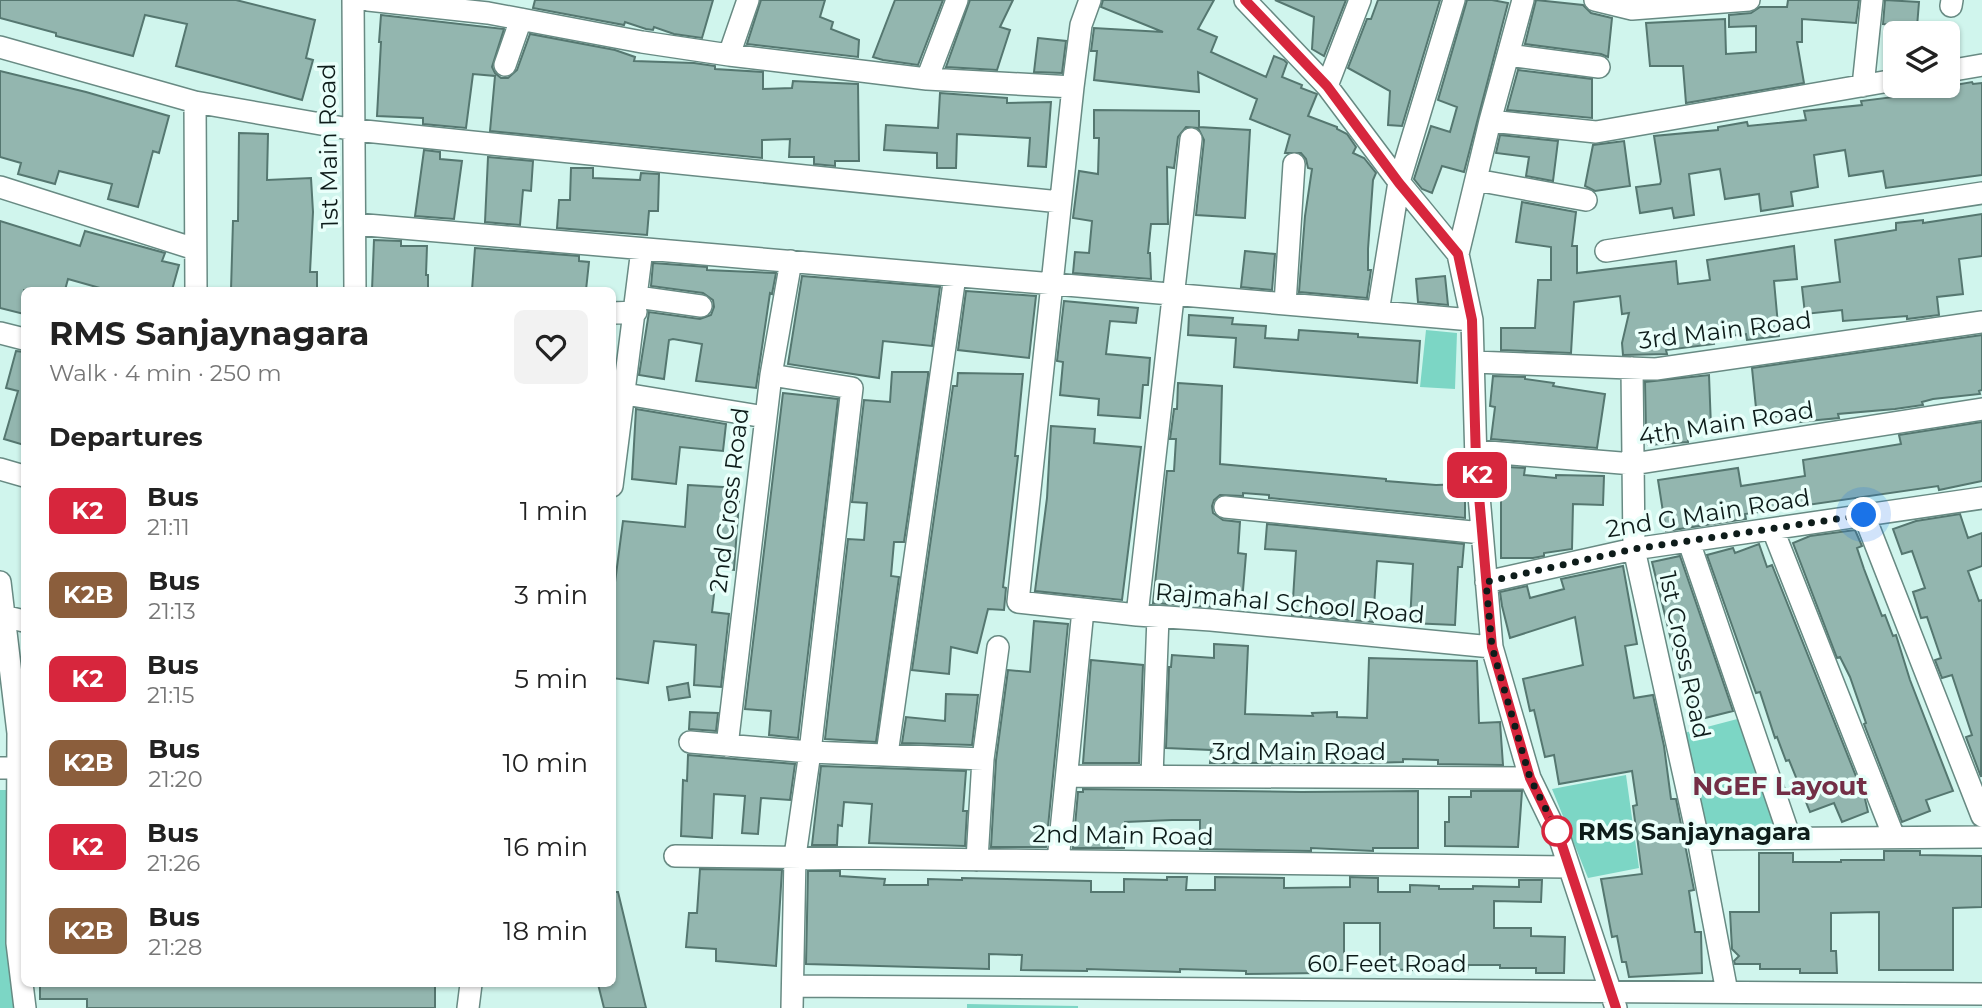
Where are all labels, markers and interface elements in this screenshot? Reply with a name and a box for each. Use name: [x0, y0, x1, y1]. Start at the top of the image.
map controls: [1883, 21, 1960, 98]
button: layers: [1883, 21, 1960, 98]
street label: 1st Main Road: [312, 63, 344, 229]
street label: 3rd Main Road: [1637, 305, 1813, 355]
button: heart: [514, 310, 588, 384]
text: RMS Sanjaynagara: [49, 313, 369, 353]
text: Walk · 4 min · 250 m: [49, 359, 282, 387]
street label: 4th Main Road: [1636, 395, 1816, 451]
street label: 2nd Cross Road: [703, 406, 755, 594]
text: Departures: [49, 421, 203, 453]
line badge: K2: [1446, 452, 1508, 498]
text: K2: [1461, 460, 1493, 489]
text: Bus: [147, 481, 199, 513]
street label: 2nd G Main Road: [1604, 483, 1812, 543]
text: 1 min: [520, 495, 588, 527]
text: K2: [72, 496, 103, 525]
your location: [1846, 497, 1881, 532]
text: 21:11: [147, 513, 190, 541]
text: Bus: [148, 565, 200, 597]
street label: 1st Cross Road: [1653, 569, 1717, 741]
street label: Rajmahal School Road: [1154, 577, 1426, 629]
text: 3 min: [514, 579, 588, 611]
text: K2B: [63, 580, 113, 609]
text: 21:13: [148, 597, 196, 625]
text: Bus: [147, 649, 199, 681]
text: 5 min: [514, 663, 588, 695]
text: K2: [72, 664, 103, 693]
text: 21:15: [147, 681, 195, 709]
text: Bus: [148, 733, 200, 765]
street label: 3rd Main Road: [1212, 737, 1386, 766]
text: 10 min: [502, 747, 588, 779]
text: K2B: [63, 748, 113, 777]
text: 21:20: [148, 765, 203, 793]
district label: NGEF Layout: [1692, 770, 1868, 802]
marker: RMS Sanjaynagara: [1542, 816, 1572, 846]
text: Bus: [147, 817, 199, 849]
place label: RMS Sanjaynagara: [1578, 817, 1811, 846]
street label: 2nd Main Road: [1032, 819, 1214, 851]
text: 16 min: [504, 831, 588, 863]
text: K2: [72, 832, 103, 861]
text: 21:26: [147, 849, 200, 877]
text: Bus: [148, 901, 200, 933]
text: 18 min: [503, 915, 588, 947]
text: K2B: [63, 916, 113, 945]
text: 21:28: [148, 933, 202, 961]
street label: 60 Feet Road: [1307, 949, 1467, 978]

